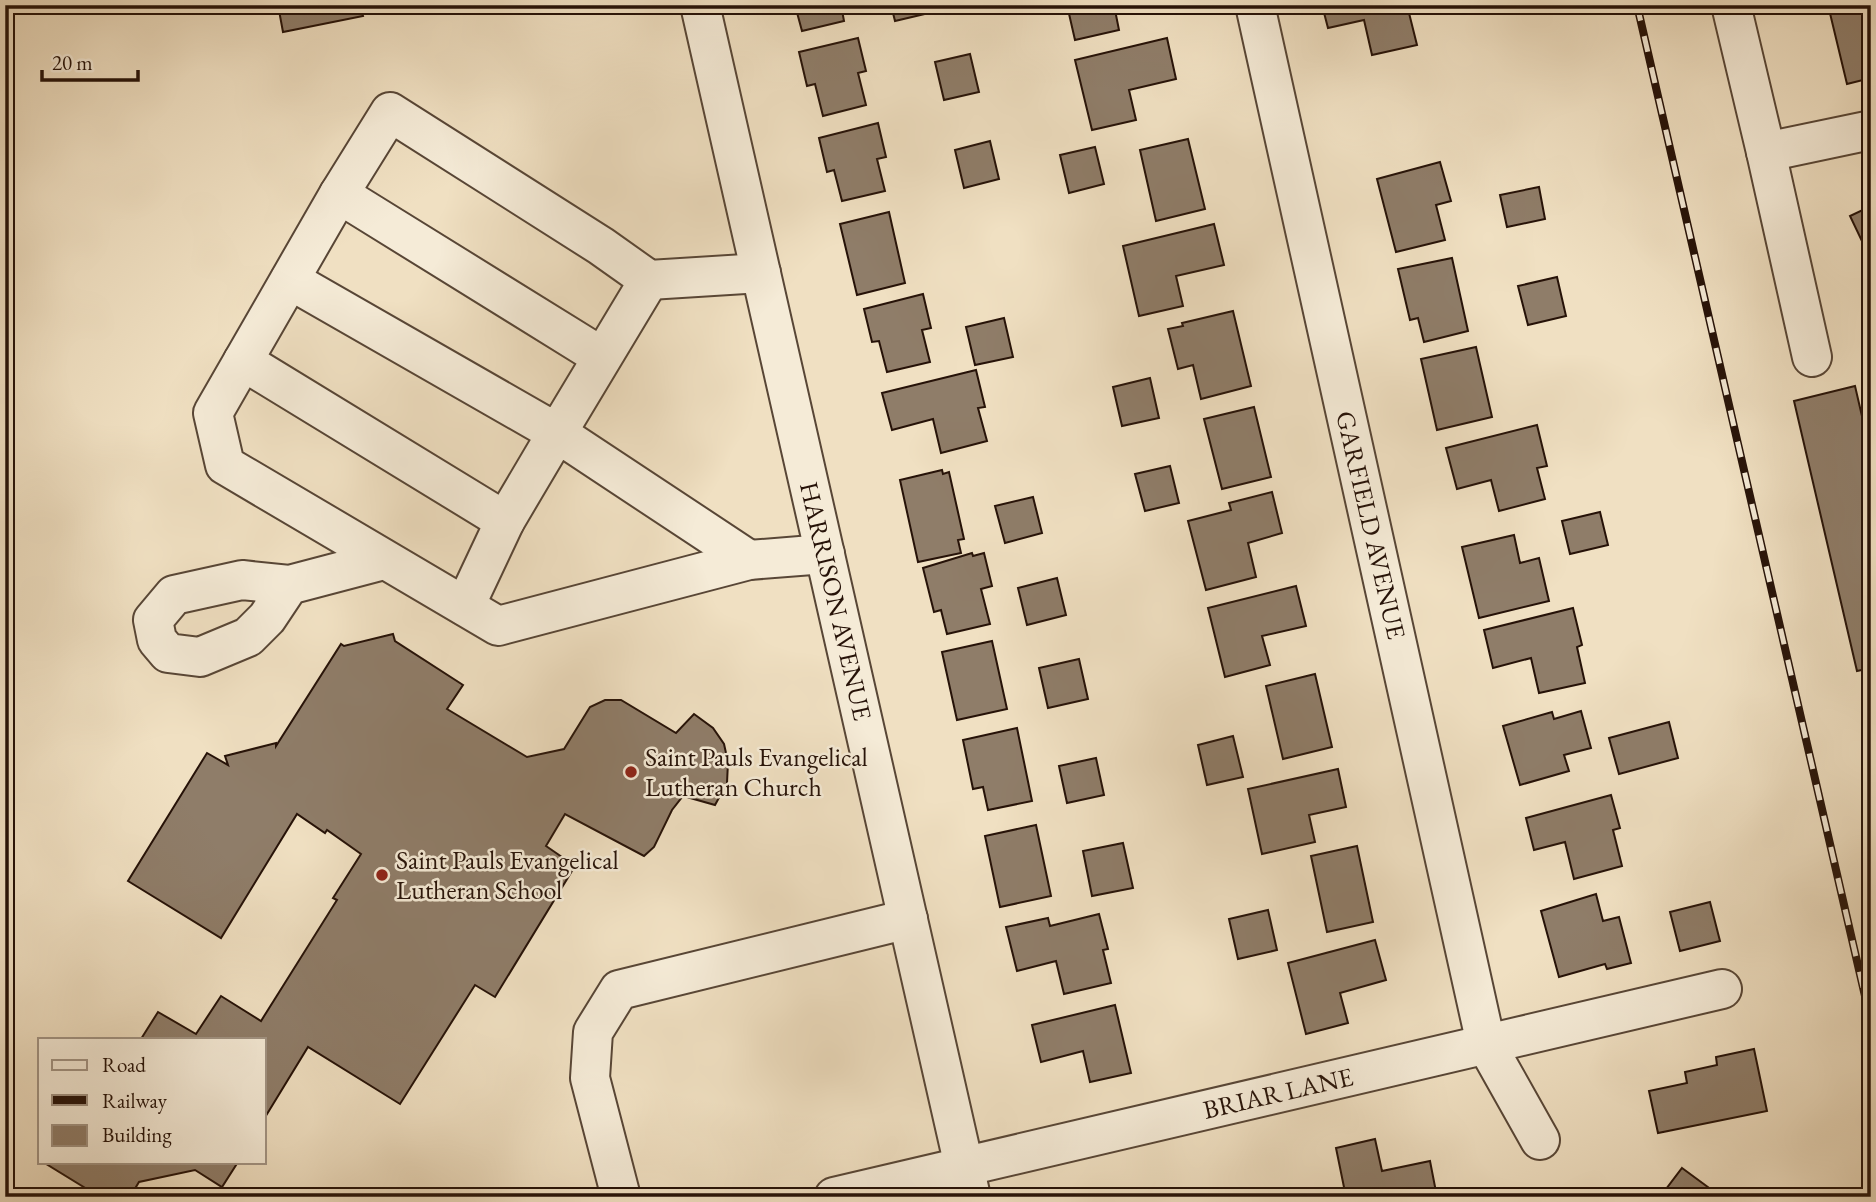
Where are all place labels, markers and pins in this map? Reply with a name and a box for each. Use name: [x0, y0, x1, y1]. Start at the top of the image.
place label: Saint Pauls Evangelical Lutheran Church: [645, 740, 868, 804]
marker: Saint Pauls Evangelical Lutheran Church: [623, 764, 639, 780]
place label: Saint Pauls Evangelical Lutheran School: [396, 843, 619, 907]
marker: Saint Pauls Evangelical Lutheran School: [374, 867, 390, 883]

